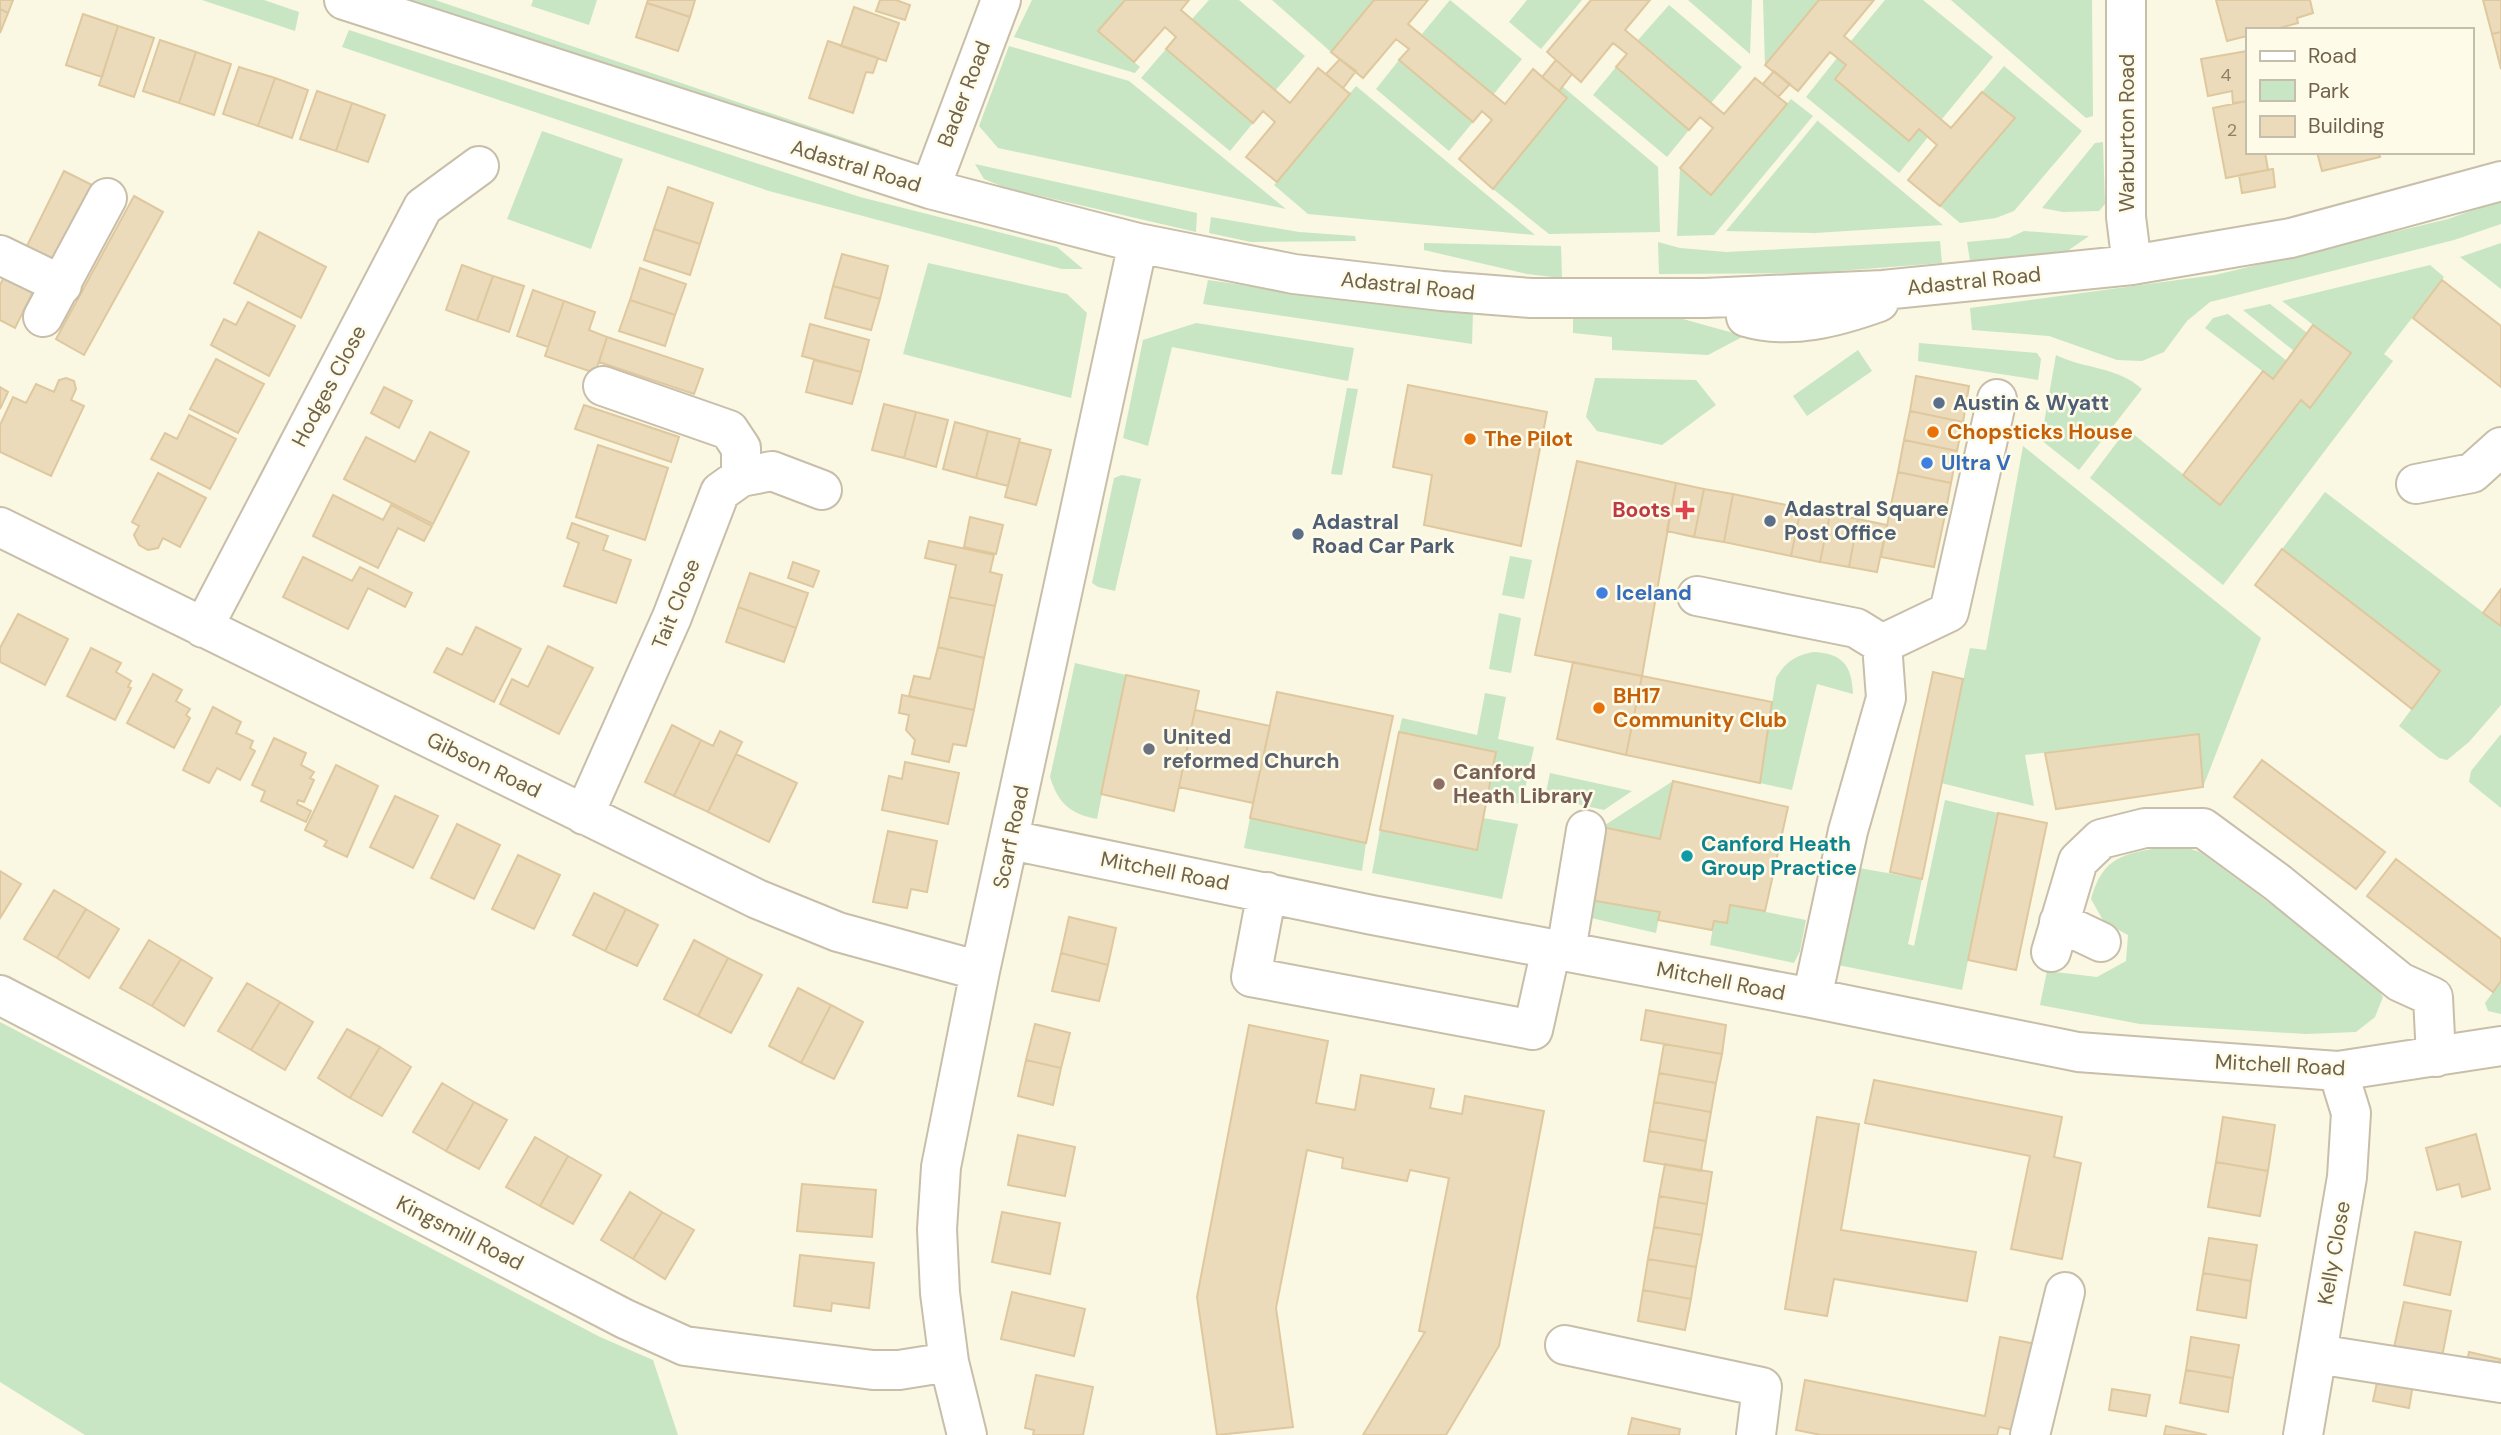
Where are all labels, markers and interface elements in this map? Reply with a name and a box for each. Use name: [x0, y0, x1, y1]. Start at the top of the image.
legend: [2246, 28, 2473, 154]
street label: Bader Road: [931, 37, 997, 151]
text: Road: [2308, 42, 2357, 70]
street label: Warburton Road: [2113, 54, 2141, 212]
house number: 4: [2221, 63, 2232, 87]
text: Park: [2308, 77, 2350, 105]
text: Building: [2308, 112, 2385, 140]
house number: 2: [2227, 118, 2237, 142]
street label: Adastral Road: [788, 133, 924, 199]
street label: Adastral Road: [1906, 260, 2042, 302]
street label: Adastral Road: [1340, 265, 1476, 307]
street label: Hodges Close: [285, 320, 373, 452]
place label: Austin & Wyatt: [1953, 389, 2109, 417]
marker: Austin & Wyatt: [1931, 395, 1947, 411]
place label: Chopsticks House: [1947, 418, 2133, 446]
marker: Chopsticks House: [1925, 424, 1941, 440]
place label: The Pilot: [1484, 425, 1573, 453]
marker: The Pilot: [1462, 431, 1478, 447]
place label: Ultra V: [1941, 449, 2011, 477]
marker: Ultra V: [1919, 455, 1935, 471]
place label: Adastral Square Post Office: [1784, 495, 1949, 547]
place label: Boots: [1612, 496, 1671, 524]
marker: Boots: [1677, 502, 1693, 518]
place label: Adastral Road Car Park: [1312, 508, 1455, 560]
marker: Adastral Square Post Office: [1762, 513, 1778, 529]
marker: Adastral Road Car Park: [1290, 526, 1306, 542]
street label: Tait Close: [645, 555, 707, 653]
place label: Iceland: [1616, 579, 1692, 607]
marker: Iceland: [1594, 585, 1610, 601]
place label: BH17 Community Club: [1613, 682, 1787, 734]
marker: BH17 Community Club: [1591, 700, 1607, 716]
place label: United reformed Church: [1163, 723, 1340, 775]
street label: Gibson Road: [422, 725, 546, 805]
marker: United reformed Church: [1141, 741, 1157, 757]
place label: Canford Heath Library: [1453, 758, 1594, 810]
marker: Canford Heath Library: [1431, 776, 1447, 792]
street label: Scarf Road: [986, 783, 1036, 891]
place label: Canford Heath Group Practice: [1701, 830, 1857, 882]
street label: Mitchell Road: [1098, 845, 1232, 897]
marker: Canford Heath Group Practice: [1679, 848, 1695, 864]
street label: Mitchell Road: [1654, 955, 1788, 1007]
street label: Mitchell Road: [2214, 1048, 2346, 1082]
street label: Kingsmill Road: [392, 1189, 528, 1277]
street label: Kelly Close: [2311, 1199, 2357, 1307]

